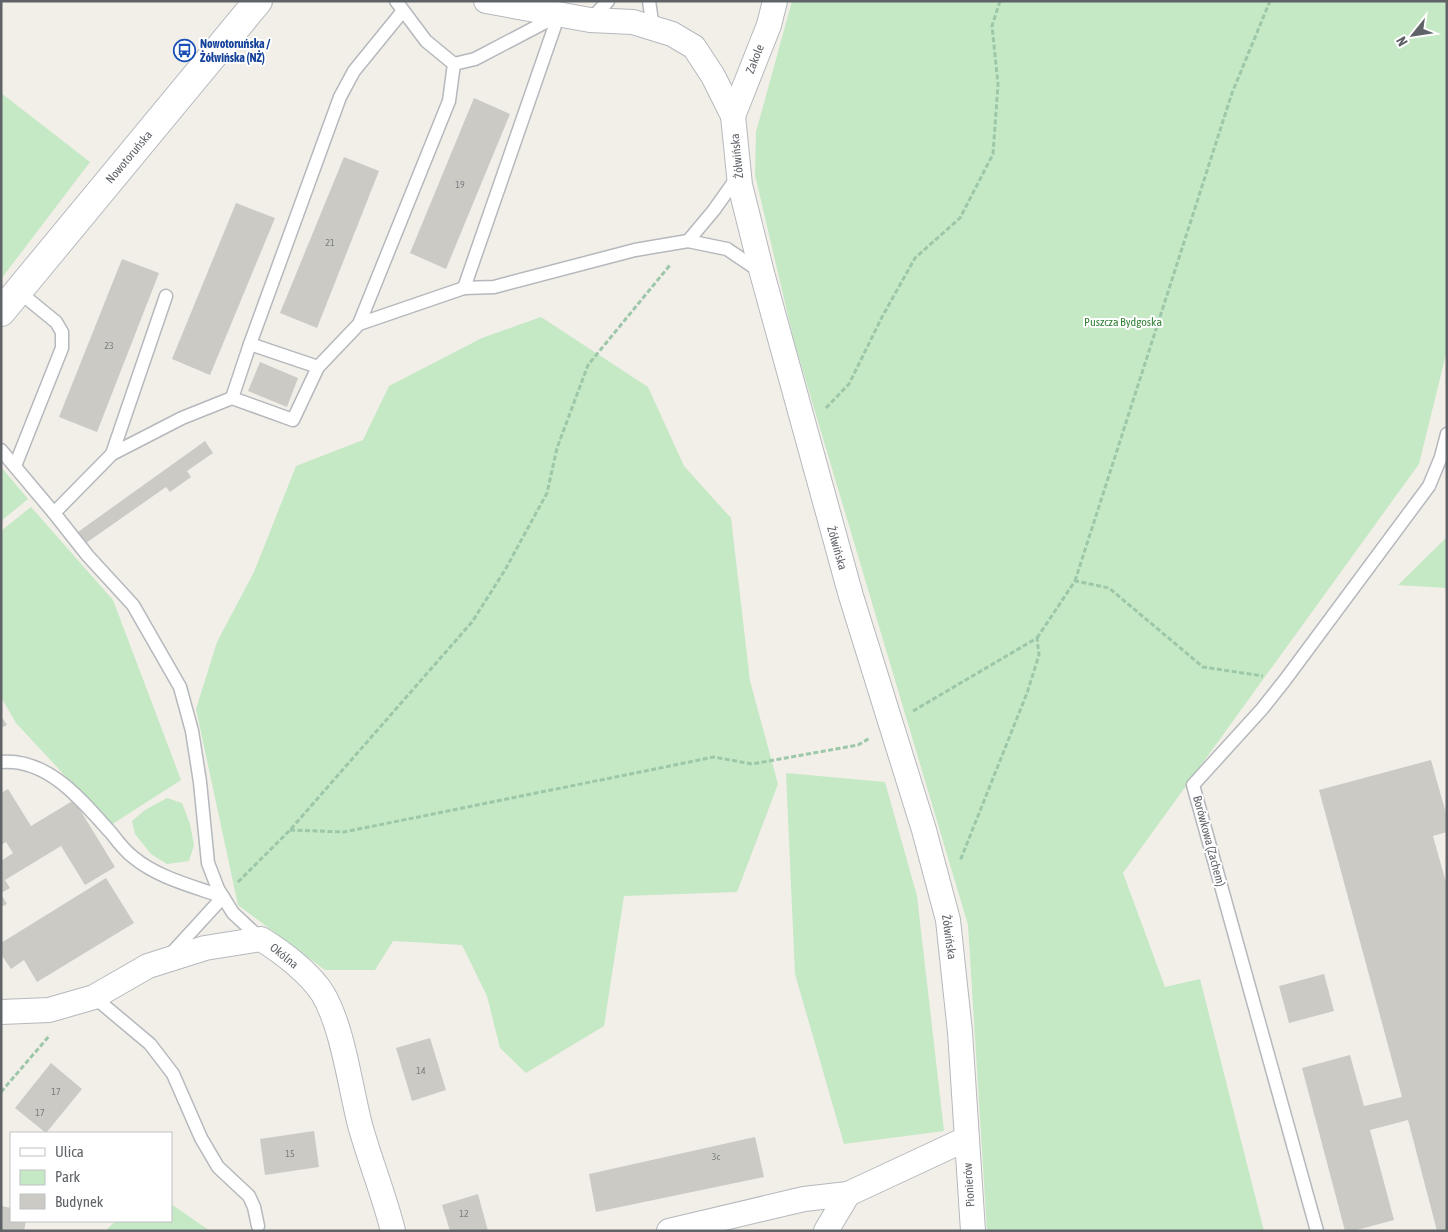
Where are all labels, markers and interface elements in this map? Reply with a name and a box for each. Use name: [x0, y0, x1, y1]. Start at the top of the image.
north arrow: [1388, 10, 1438, 60]
text: N: [1393, 34, 1411, 49]
place label: Nowotoruńska / Żółwińska (NŻ): [200, 37, 271, 65]
bus stop icon: Nowotoruńska / Żółwińska (NŻ): [172, 39, 196, 63]
street label: Zakole: [743, 42, 767, 76]
street label: Nowotoruńska: [103, 128, 155, 186]
street label: Żółwińska: [728, 133, 746, 179]
house number: 19: [455, 179, 465, 190]
house number: 21: [325, 237, 335, 248]
park label: Puszcza Bydgoska: [1084, 315, 1162, 329]
house number: 23: [104, 340, 114, 351]
street label: Żółwińska: [824, 524, 850, 572]
street label: Borówkowa (Zachem): [1190, 794, 1228, 888]
street label: Żółwińska: [939, 914, 959, 960]
street label: Okólna: [267, 940, 301, 972]
house number: 14: [416, 1065, 426, 1076]
house number: 17: [51, 1086, 61, 1097]
house number: 17: [35, 1107, 45, 1118]
legend: [10, 1132, 172, 1222]
text: Ulica: [55, 1143, 84, 1160]
house number: 15: [285, 1148, 295, 1159]
house number: 3c: [712, 1151, 720, 1162]
street label: Pionierów: [960, 1162, 978, 1208]
text: Park: [55, 1168, 80, 1185]
text: Budynek: [55, 1193, 104, 1210]
house number: 12: [459, 1208, 469, 1219]

